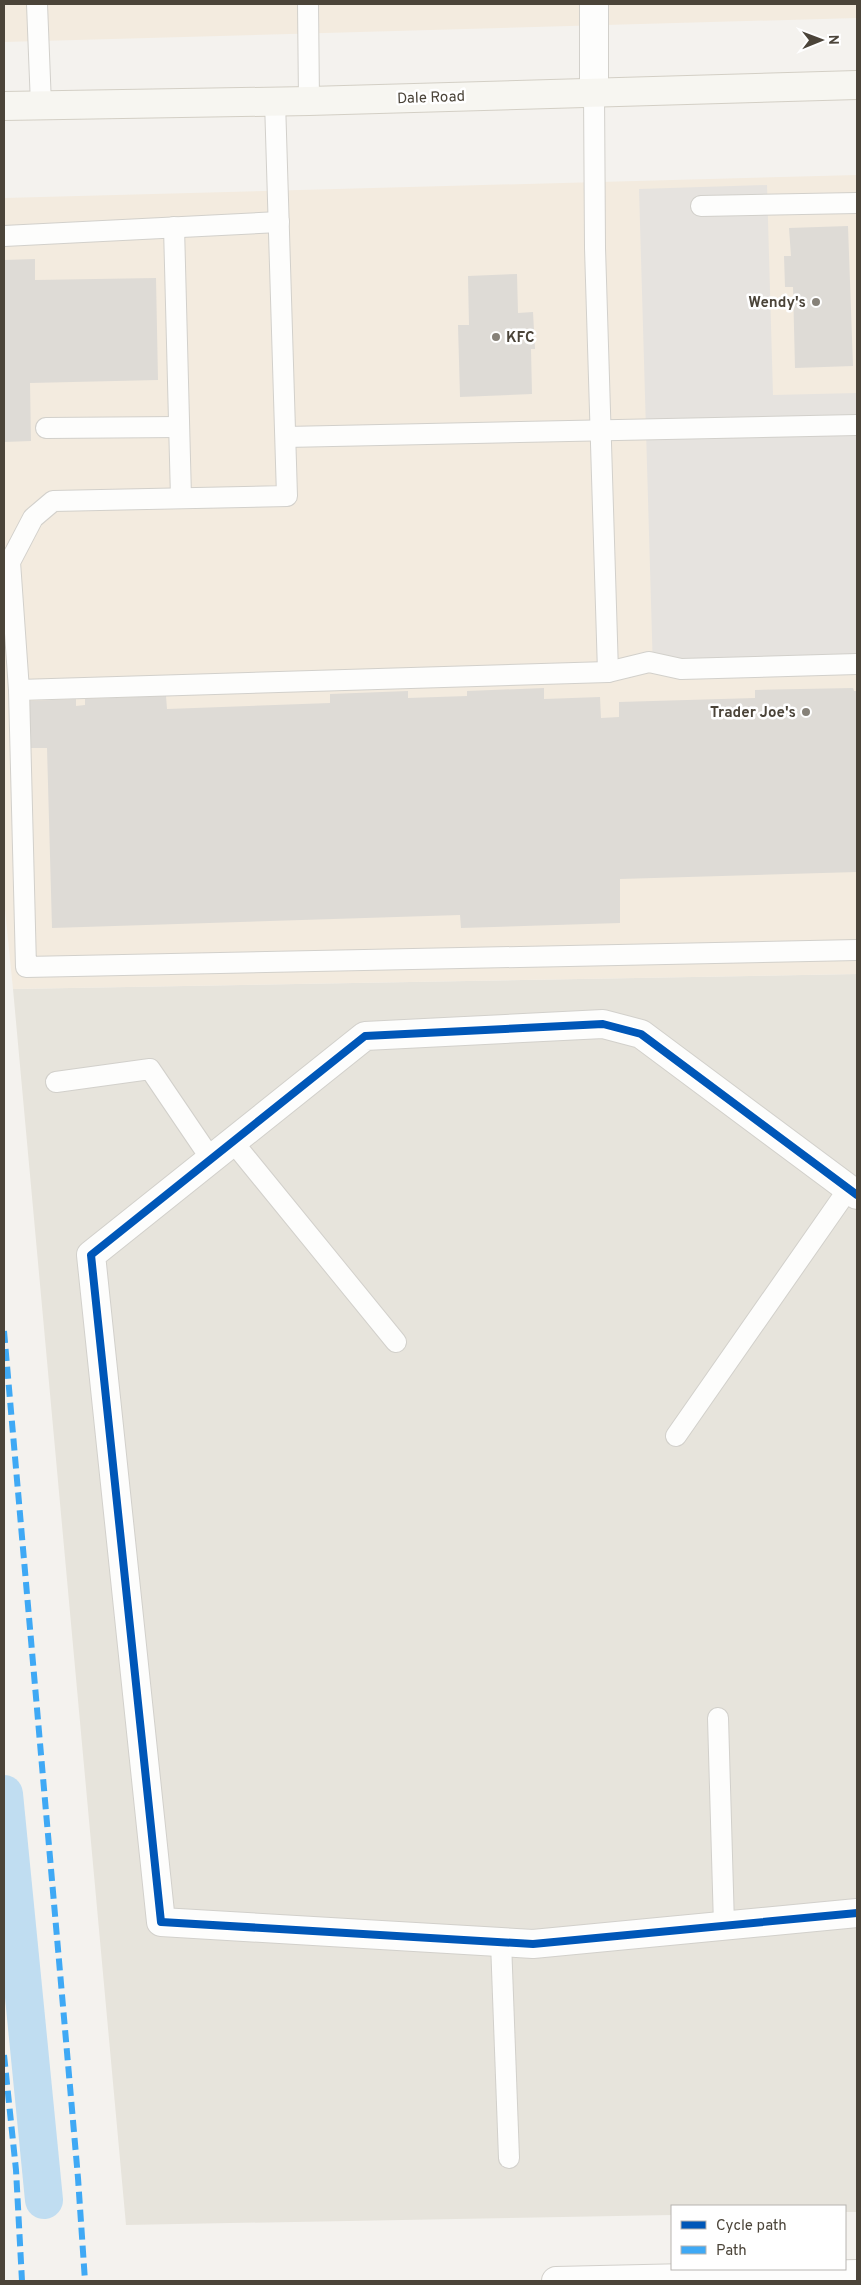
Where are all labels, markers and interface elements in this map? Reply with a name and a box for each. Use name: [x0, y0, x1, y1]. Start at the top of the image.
north arrow: [796, 15, 846, 65]
text: N: [824, 35, 841, 45]
street label: Dale Road: [397, 88, 465, 109]
place label: Wendy's: [748, 294, 806, 313]
marker: Wendy's: [810, 296, 822, 308]
place label: KFC: [506, 329, 535, 348]
marker: KFC: [490, 331, 502, 343]
place label: Trader Joe's: [710, 704, 796, 723]
marker: Trader Joe's: [800, 706, 812, 718]
legend: [671, 2205, 846, 2270]
text: Cycle path: [716, 2217, 787, 2236]
text: Path: [716, 2242, 747, 2261]

